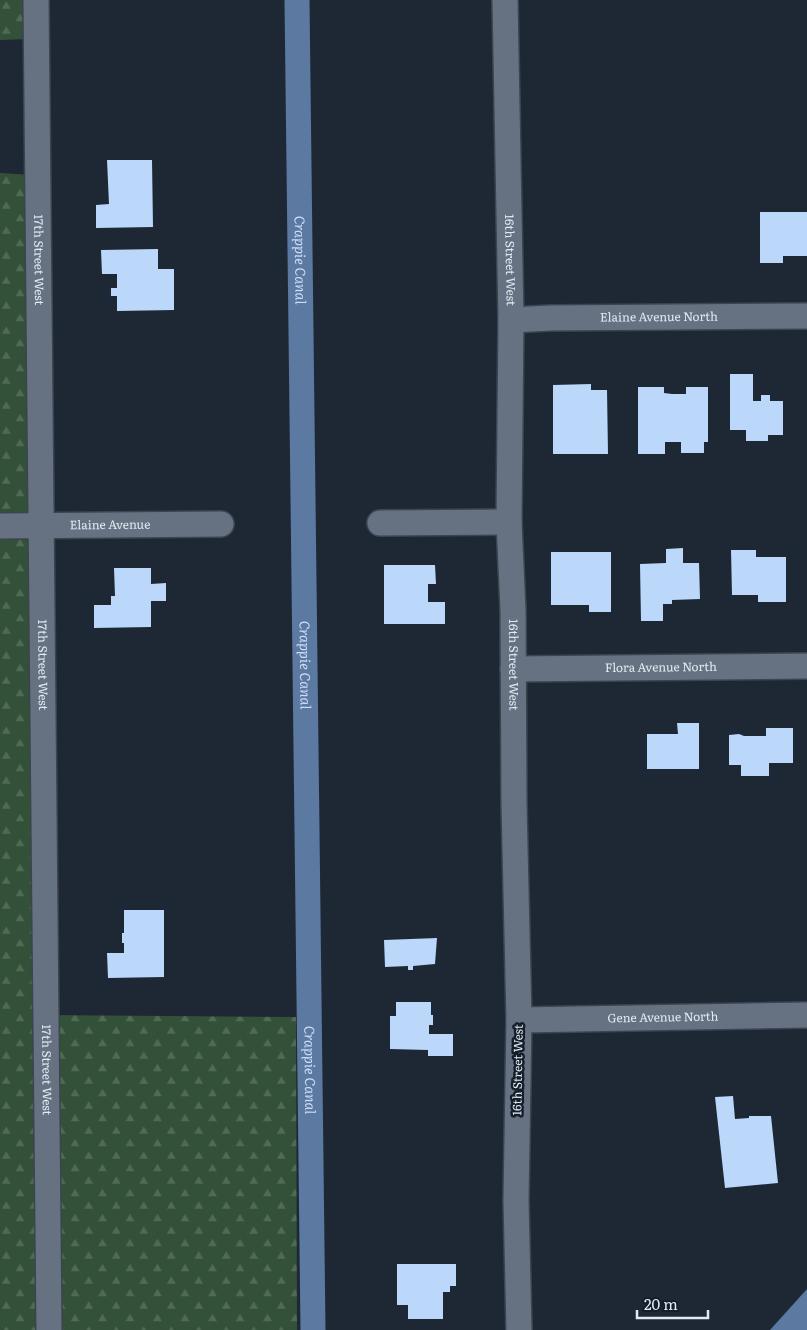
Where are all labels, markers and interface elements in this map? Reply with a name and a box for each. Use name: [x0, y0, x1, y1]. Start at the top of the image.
street label: 17th Street West: [30, 214, 49, 306]
street label: 16th Street West: [501, 214, 521, 306]
water label: Crappie Canal: [291, 216, 312, 304]
street label: Elaine Avenue North: [600, 307, 718, 326]
street label: Elaine Avenue: [70, 515, 150, 533]
street label: 17th Street West: [34, 619, 53, 711]
street label: 16th Street West: [505, 619, 524, 711]
water label: Crappie Canal: [295, 620, 317, 709]
street label: Flora Avenue North: [605, 657, 717, 676]
street label: Gene Avenue North: [607, 1007, 719, 1026]
street label: 17th Street West: [38, 1024, 57, 1116]
street label: 16th Street West: [507, 1024, 527, 1116]
water label: Crappie Canal: [300, 1025, 321, 1114]
scale bar: [637, 1288, 708, 1320]
text: 20 m: [644, 1292, 678, 1315]

